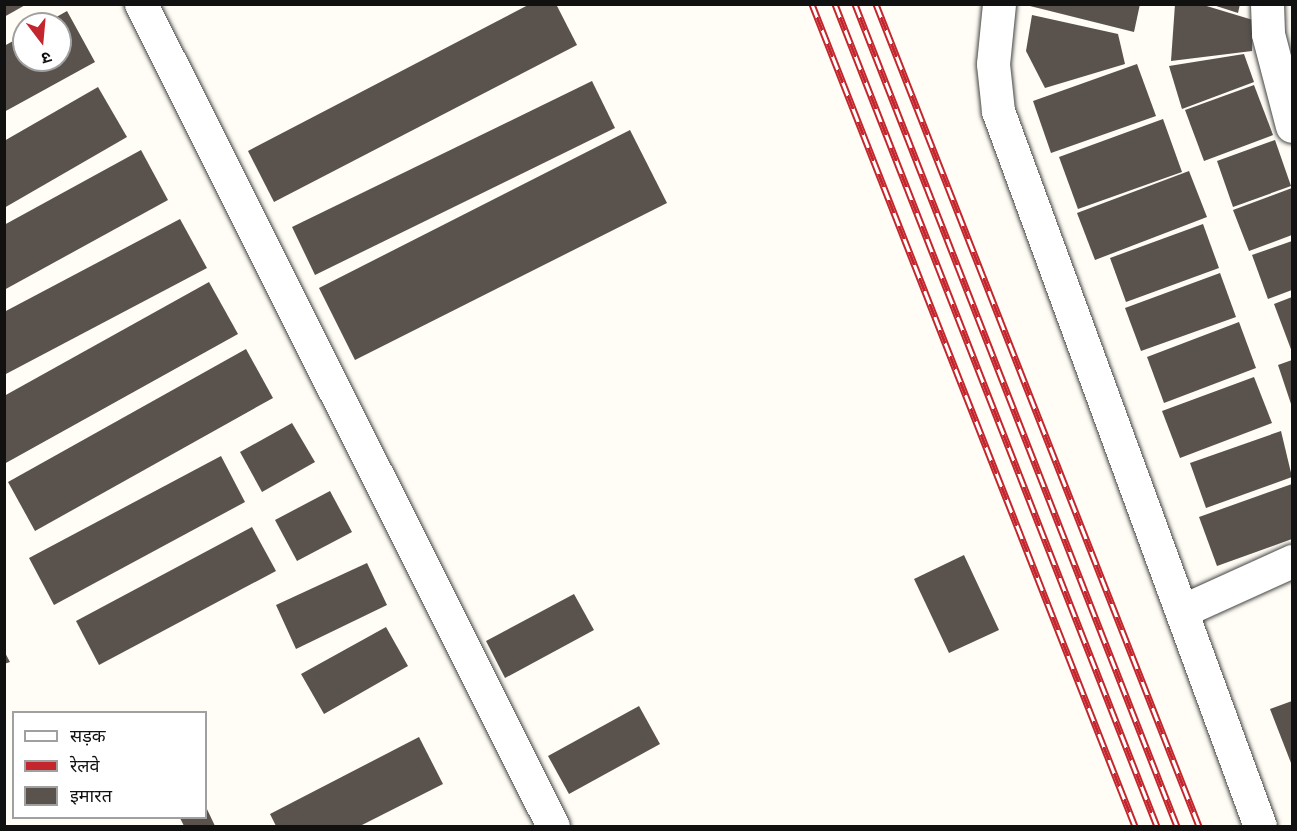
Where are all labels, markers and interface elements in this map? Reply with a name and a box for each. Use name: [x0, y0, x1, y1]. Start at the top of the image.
north arrow: [12, 12, 72, 72]
text: उ: [39, 45, 54, 70]
legend: [12, 711, 207, 819]
text: सड़क: [70, 723, 106, 750]
text: रेलवे: [70, 753, 100, 780]
text: इमारत: [70, 783, 112, 810]

